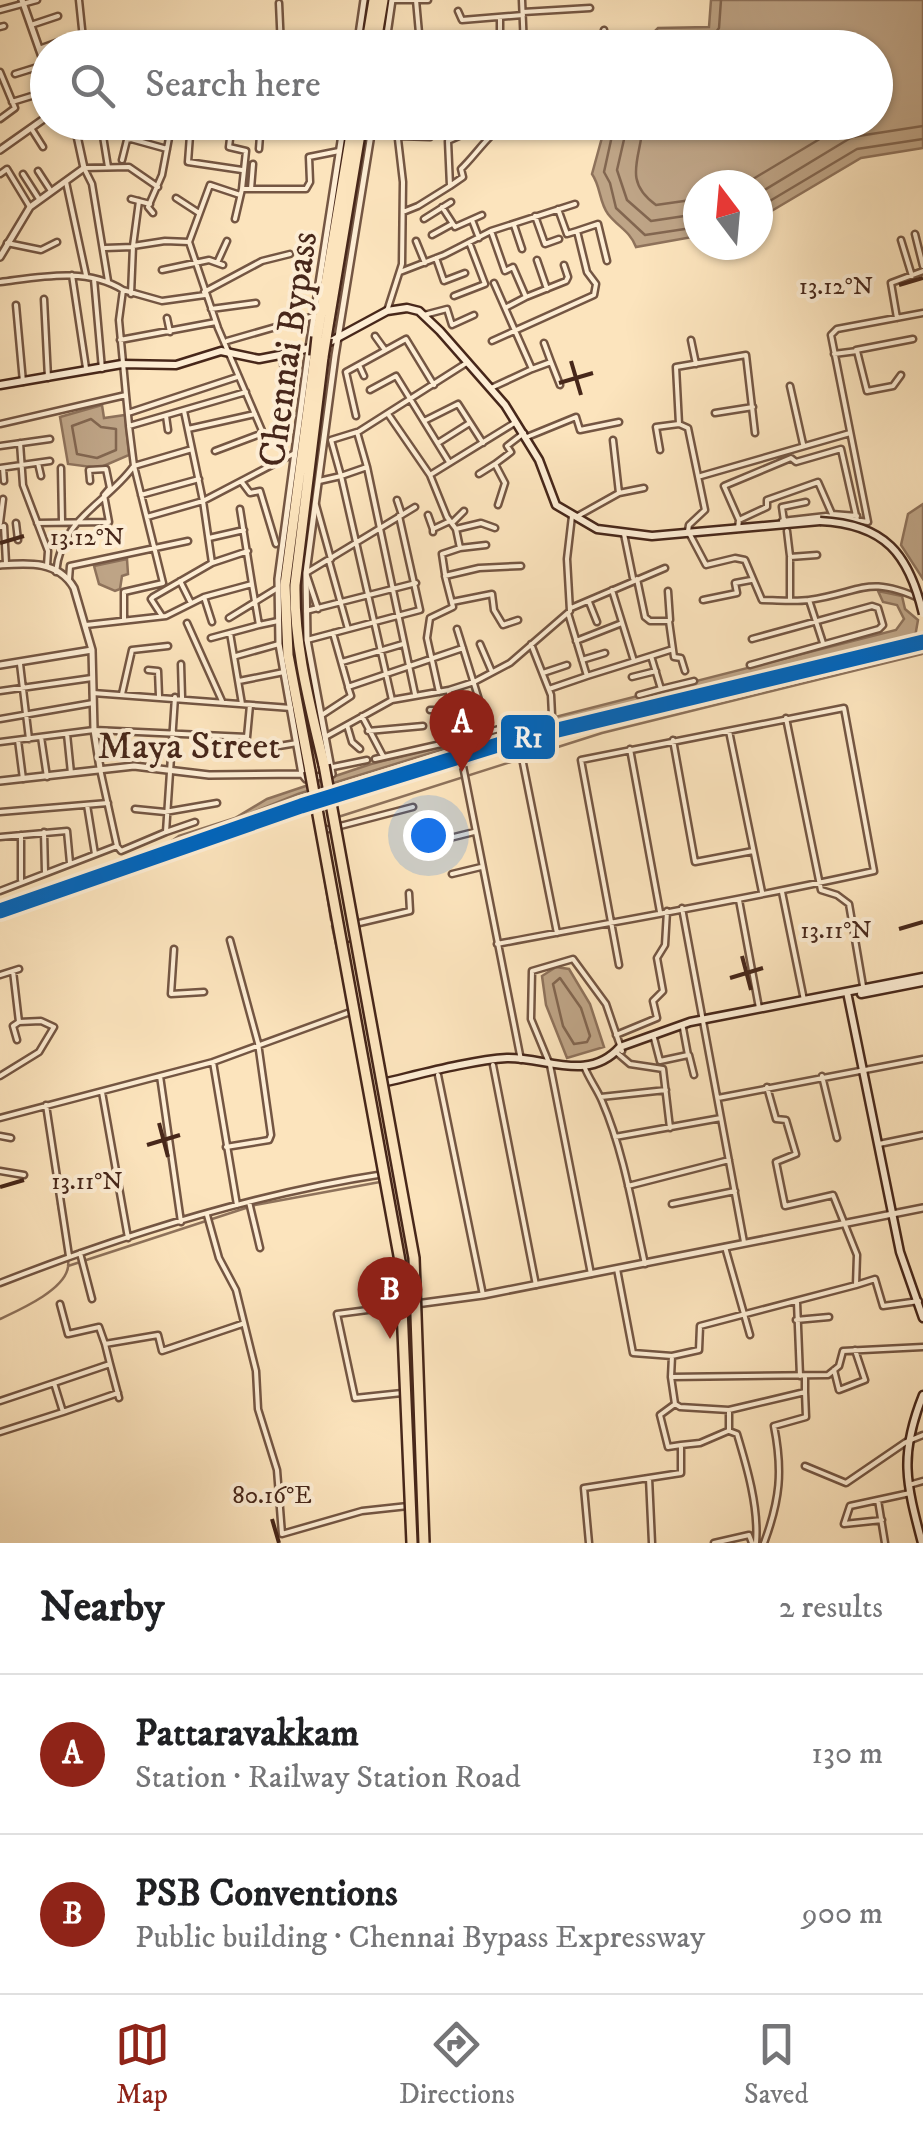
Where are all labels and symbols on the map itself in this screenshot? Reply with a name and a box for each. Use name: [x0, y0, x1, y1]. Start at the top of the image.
north arrow: [683, 170, 773, 260]
street label: Chennai Bypass: [249, 228, 329, 470]
text: 13.12°N: [799, 271, 873, 302]
text: 13.12°N: [50, 522, 124, 553]
pin: A: [430, 690, 494, 772]
line badge: R1: [499, 713, 557, 761]
text: R1: [514, 721, 542, 756]
street label: Maya Street: [98, 723, 280, 771]
your location: [403, 810, 454, 861]
text: 13.11°N: [800, 915, 872, 946]
text: 13.11°N: [51, 1166, 123, 1197]
pin: B: [358, 1256, 422, 1339]
text: 80.16°E: [232, 1480, 312, 1511]

